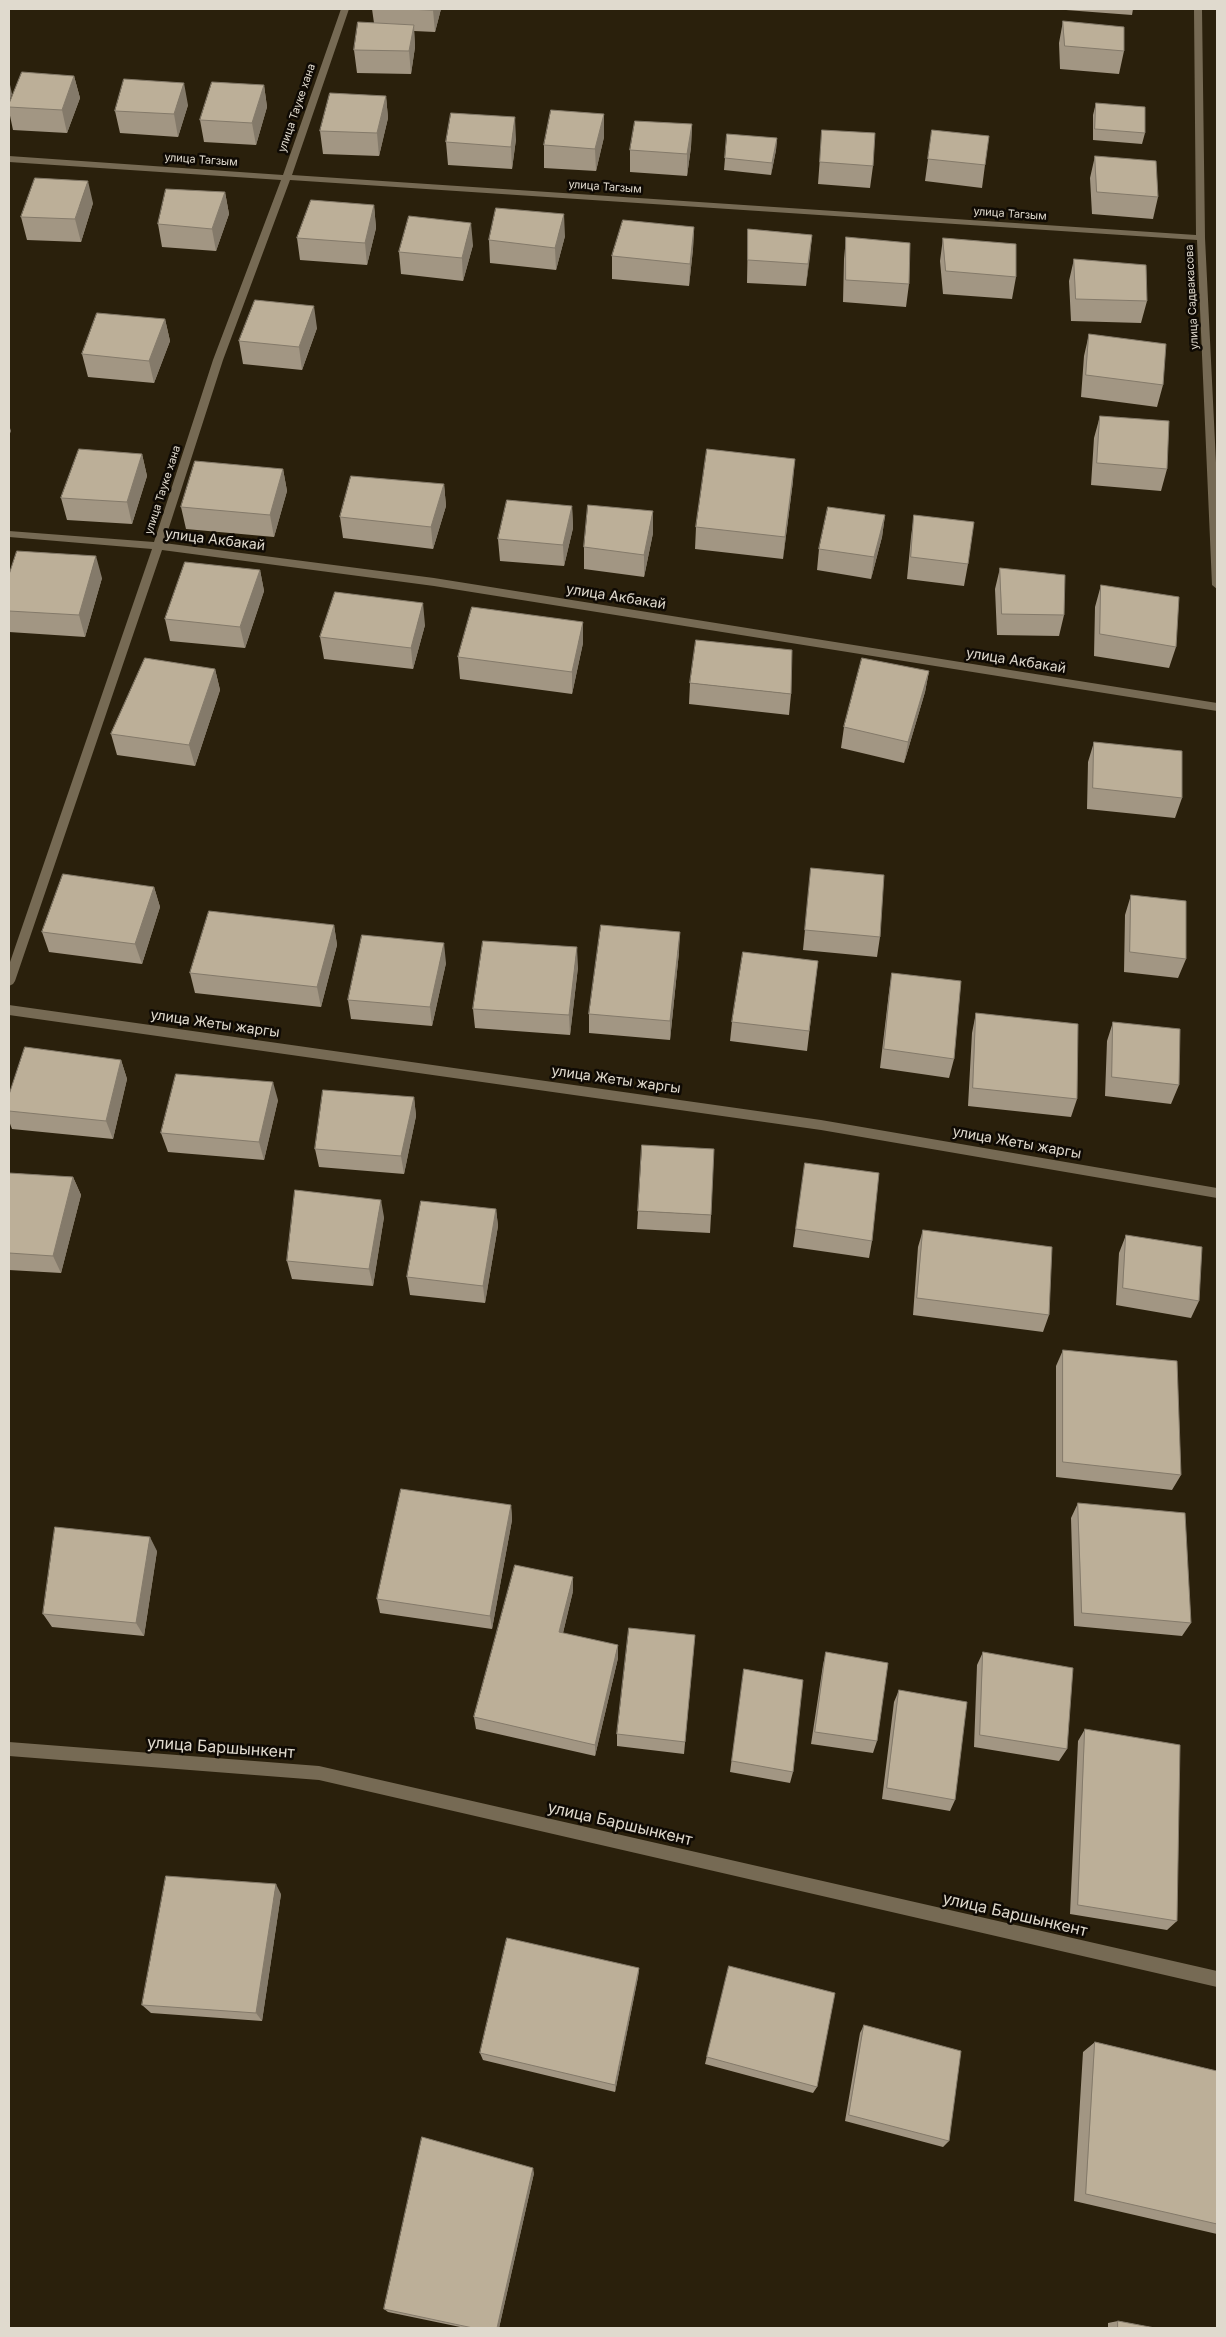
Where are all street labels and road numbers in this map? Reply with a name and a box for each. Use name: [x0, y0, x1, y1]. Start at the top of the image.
street label: улица Тауке хана: [276, 62, 318, 154]
street label: улица Тагзым: [164, 151, 238, 169]
street label: улица Тагзым: [568, 178, 642, 196]
street label: улица Тагзым: [973, 205, 1047, 223]
street label: улица Садвакасова: [1183, 244, 1201, 350]
street label: улица Тауке хана: [142, 444, 184, 536]
street label: улица Акбакай: [164, 526, 266, 554]
street label: улица Акбакай: [565, 581, 667, 613]
street label: улица Акбакай: [965, 645, 1067, 677]
street label: улица Жеты жаргы: [149, 1007, 281, 1041]
street label: улица Жеты жаргы: [550, 1063, 682, 1097]
street label: улица Жеты жаргы: [951, 1123, 1083, 1163]
street label: улица Баршынкент: [146, 1733, 296, 1763]
street label: улица Баршынкент: [546, 1798, 694, 1850]
street label: улица Баршынкент: [941, 1889, 1089, 1941]

